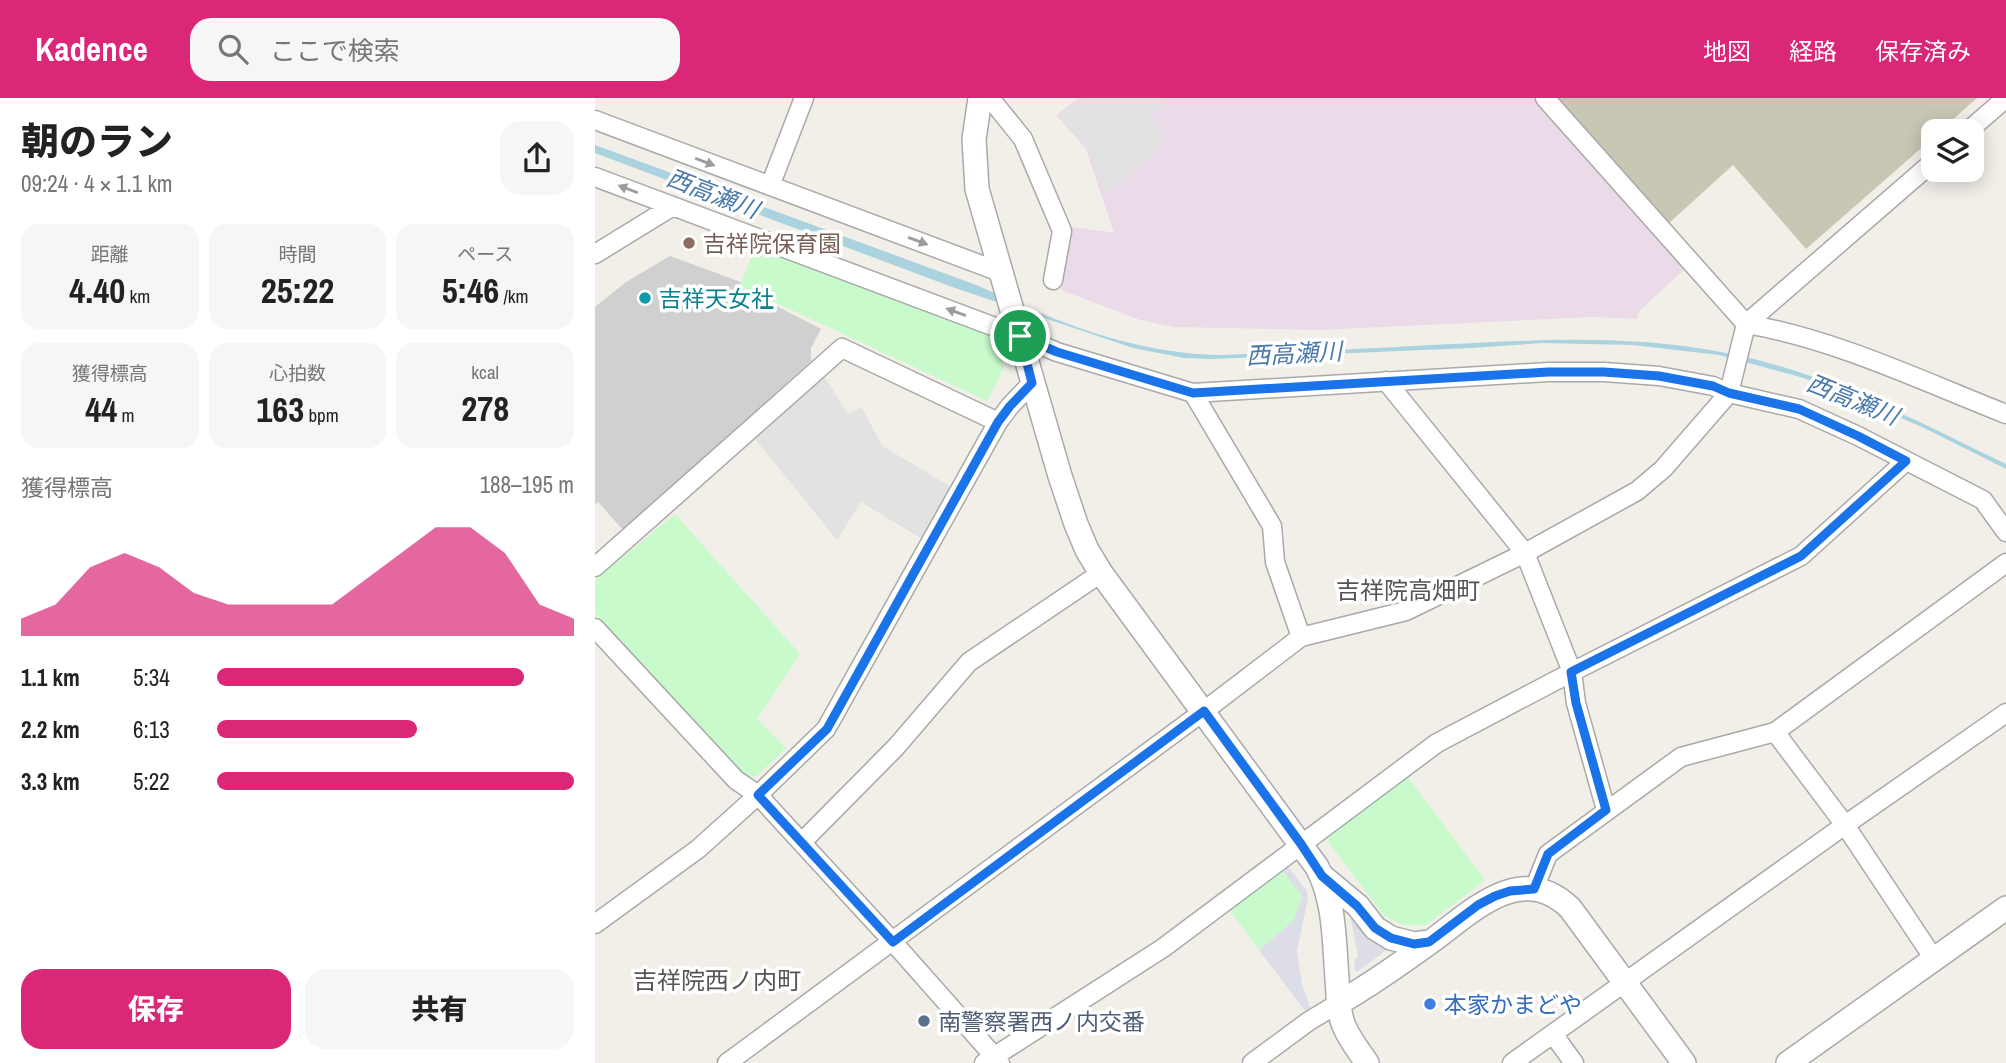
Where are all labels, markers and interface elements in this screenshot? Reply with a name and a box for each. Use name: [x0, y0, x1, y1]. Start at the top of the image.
search box: [190, 18, 680, 81]
text: Kadence: [35, 27, 148, 71]
icon: search: [214, 30, 252, 68]
text: ここで検索: [270, 33, 400, 68]
text: 地図: [1703, 35, 1751, 67]
text: 経路: [1789, 35, 1837, 67]
text: 保存済み: [1875, 35, 1971, 67]
text: 朝のラン: [21, 116, 173, 167]
map controls: [1921, 119, 1984, 182]
button: layers: [1921, 119, 1984, 182]
button: share: [500, 121, 574, 195]
one-way arrow: [694, 156, 715, 167]
water label: 西高瀬川: [662, 161, 766, 226]
text: 09:24 · 4 × 1.1 km: [21, 168, 173, 199]
one-way arrow: [617, 184, 638, 195]
place label: 吉祥院保育園: [703, 228, 841, 259]
marker: 吉祥院保育園: [681, 235, 697, 251]
one-way arrow: [907, 236, 928, 247]
text: 距離: [91, 241, 129, 267]
text: 時間: [278, 241, 317, 267]
text: ペース: [457, 241, 513, 267]
text: 4.40: [69, 267, 125, 314]
text: 25:22: [261, 267, 334, 314]
text: 5:46: [442, 267, 499, 314]
text: km: [125, 283, 150, 309]
text: /km: [499, 283, 529, 309]
place label: 吉祥天女社: [659, 283, 774, 314]
marker: 吉祥天女社: [637, 290, 653, 306]
one-way arrow: [945, 306, 966, 317]
pin: [990, 306, 1050, 366]
icon: arrive: [1001, 317, 1039, 355]
water label: 西高瀬川: [1245, 334, 1346, 371]
text: kcal: [471, 359, 499, 385]
text: 獲得標高: [72, 360, 148, 386]
text: 心拍数: [269, 360, 326, 386]
water label: 西高瀬川: [1803, 366, 1906, 433]
text: 278: [461, 385, 509, 432]
text: 44: [85, 386, 117, 433]
text: 163: [256, 386, 304, 433]
text: m: [117, 402, 134, 428]
text: bpm: [304, 402, 339, 428]
text: 188–195 m: [480, 469, 574, 500]
text: 獲得標高: [21, 472, 113, 503]
district label: 吉祥院高畑町: [1336, 574, 1480, 606]
text: 1.1 km: [21, 662, 80, 693]
text: 5:34: [133, 662, 170, 693]
text: 2.2 km: [21, 714, 80, 745]
text: 6:13: [133, 714, 170, 745]
text: 3.3 km: [21, 766, 80, 797]
text: 5:22: [133, 766, 170, 797]
district label: 吉祥院西ノ内町: [633, 964, 801, 996]
button: 保存: [21, 969, 291, 1049]
button: 共有: [305, 969, 574, 1049]
place label: 本家かまどや: [1444, 989, 1582, 1020]
marker: 本家かまどや: [1422, 996, 1438, 1012]
place label: 南警察署西ノ内交番: [938, 1006, 1145, 1037]
marker: 南警察署西ノ内交番: [916, 1013, 932, 1029]

